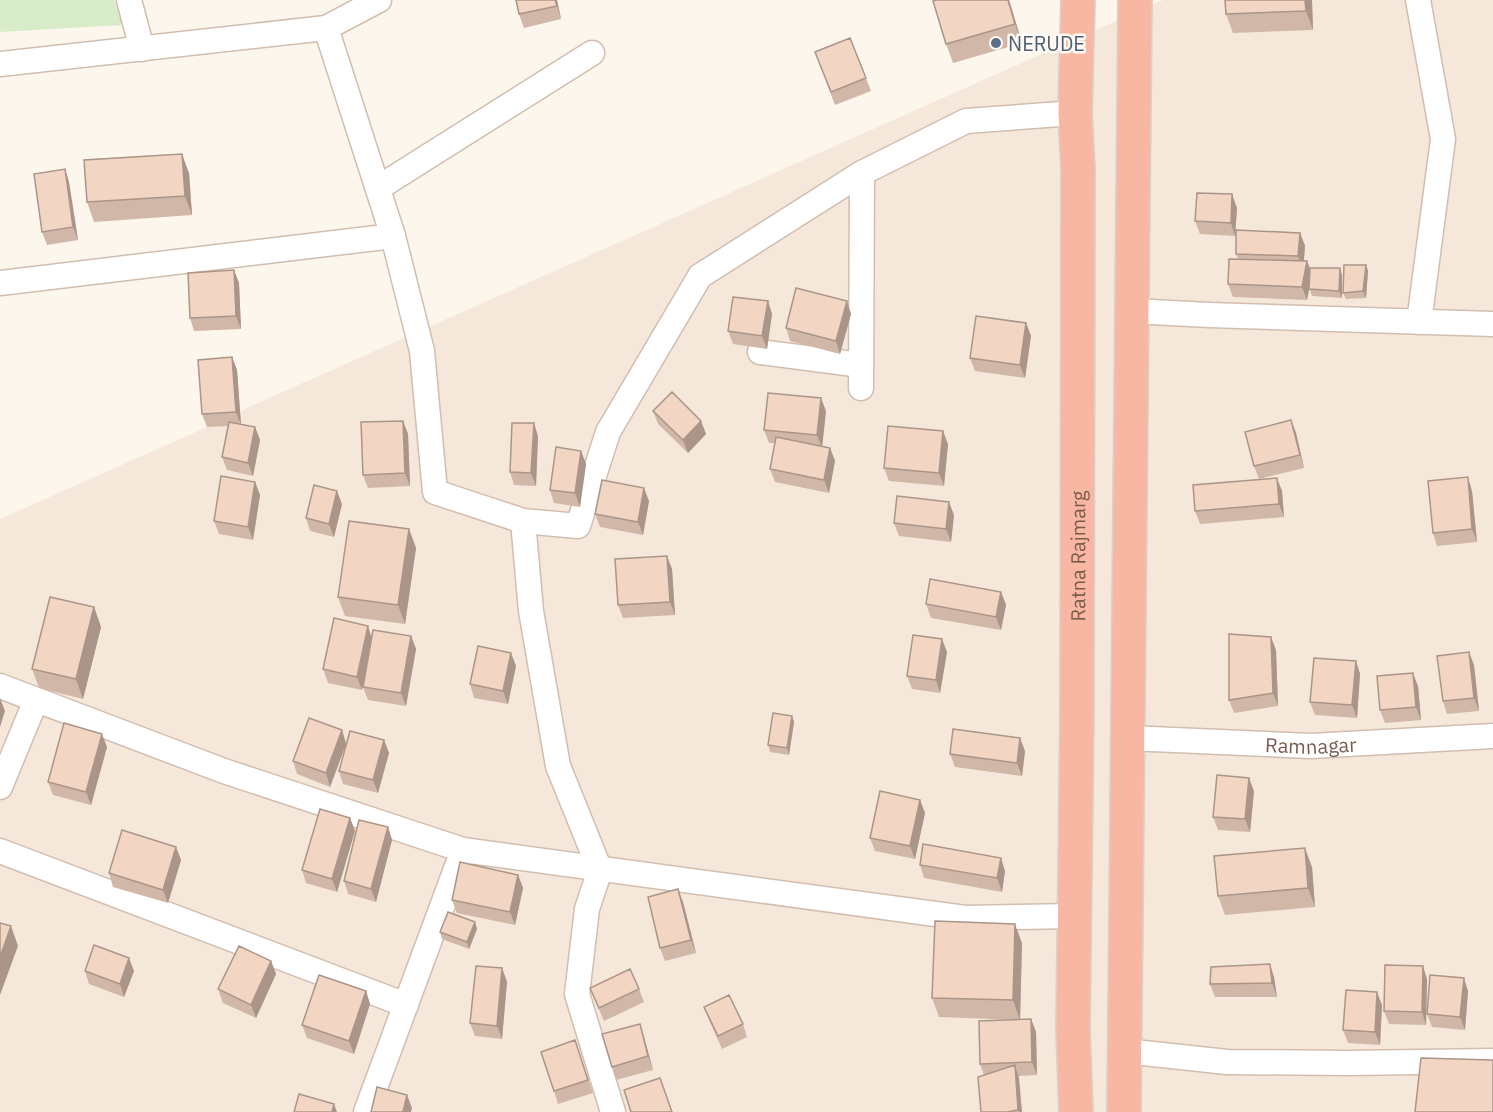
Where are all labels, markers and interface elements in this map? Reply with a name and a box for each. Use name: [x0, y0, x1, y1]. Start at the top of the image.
place label: NERUDE: [1008, 30, 1085, 57]
marker: NERUDE: [989, 36, 1003, 50]
street label: Ratna Rajmarg: [1064, 490, 1091, 622]
street label: Ramnagar: [1265, 730, 1357, 760]

